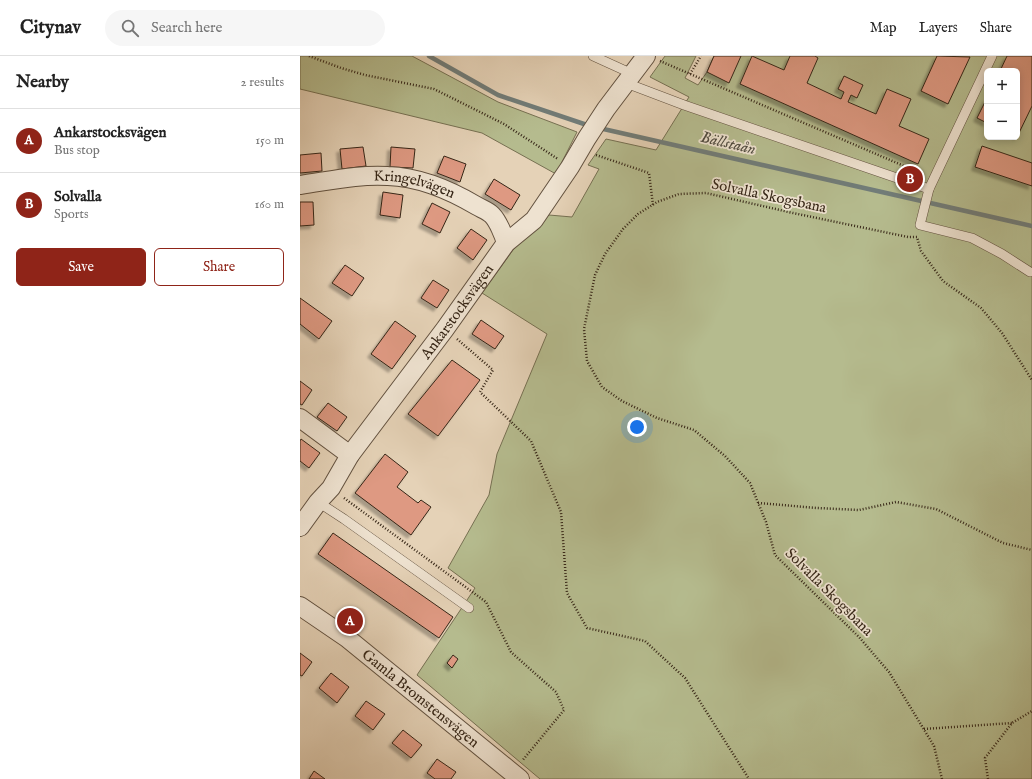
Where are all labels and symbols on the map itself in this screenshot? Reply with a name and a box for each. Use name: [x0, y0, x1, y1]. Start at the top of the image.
water label: Bällstaån: [698, 128, 758, 160]
pin: B: [897, 164, 923, 194]
street label: Kringelvägen: [374, 166, 458, 202]
street label: Solvalla Skogsbana: [710, 175, 829, 218]
street label: Ankarstocksvägen: [416, 260, 498, 364]
your location: [627, 417, 647, 437]
street label: Solvalla Skogsbana: [781, 544, 877, 640]
pin: A: [337, 606, 363, 636]
street label: Gamla Bromstensvägen: [358, 645, 483, 752]

